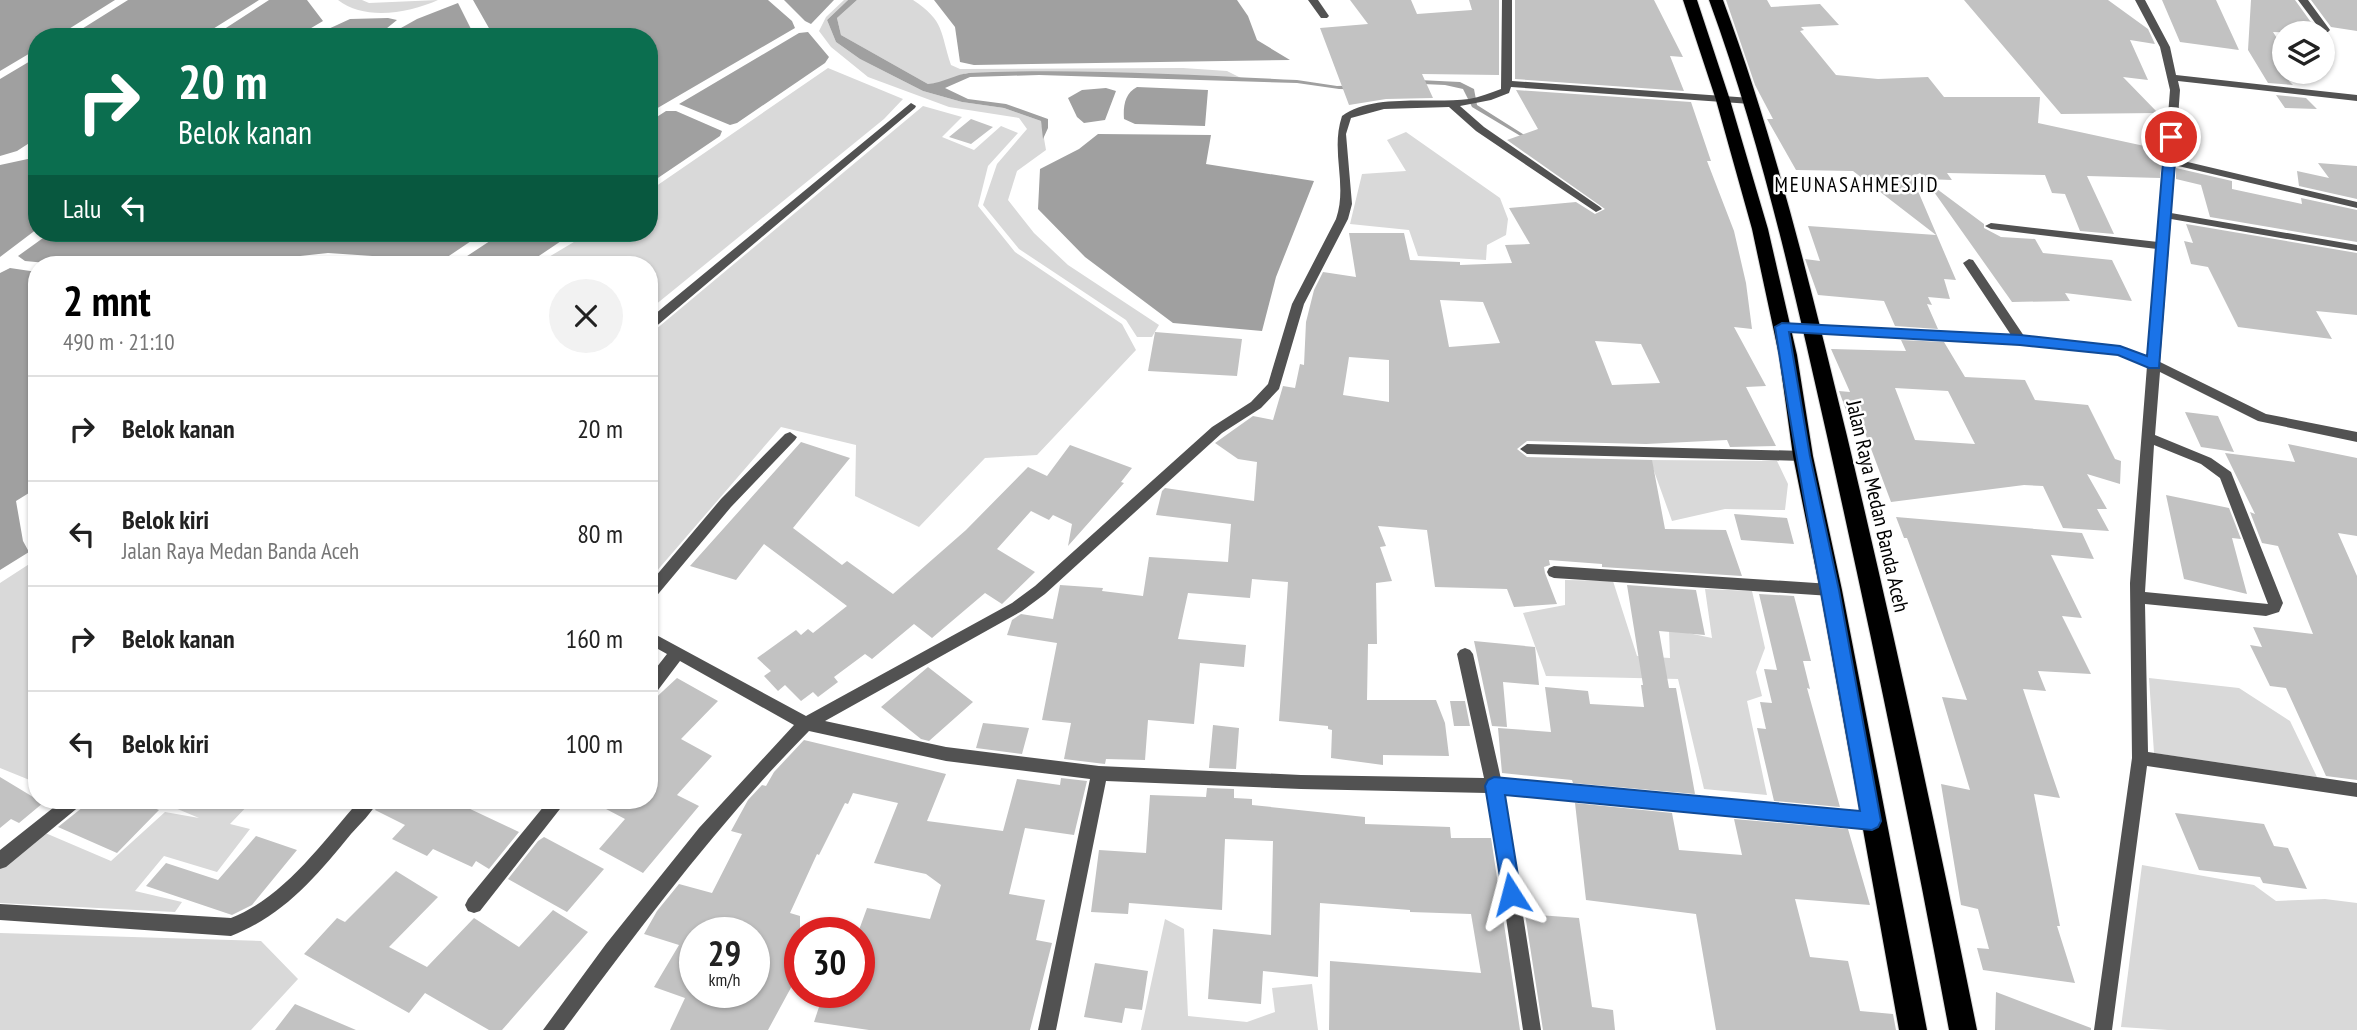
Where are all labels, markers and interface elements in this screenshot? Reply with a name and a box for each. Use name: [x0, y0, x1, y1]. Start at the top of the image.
map controls: [2272, 21, 2335, 84]
button: layers: [2272, 21, 2335, 84]
text: 20 m: [178, 49, 267, 113]
icon: right: [63, 56, 154, 147]
pin: [2141, 107, 2201, 167]
text: Belok kanan: [178, 111, 312, 153]
icon: arrive: [2152, 118, 2190, 156]
district label: MEUNASAHMESJID: [1774, 171, 1940, 198]
icon: left: [115, 189, 153, 227]
text: Lalu: [63, 192, 101, 225]
text: 2 mnt: [63, 273, 151, 328]
button: close: [549, 279, 623, 353]
text: 490 m · 21:10: [63, 327, 175, 356]
street label: Jalan Raya Medan Banda Aceh: [1840, 397, 1916, 615]
icon: right: [63, 410, 101, 448]
text: Belok kanan: [122, 412, 235, 445]
text: 20 m: [577, 412, 623, 445]
text: Belok kiri: [122, 503, 209, 536]
icon: left: [63, 515, 101, 553]
text: 80 m: [577, 517, 623, 550]
text: Jalan Raya Medan Banda Aceh: [122, 536, 359, 565]
icon: right: [63, 620, 101, 658]
text: Belok kanan: [122, 622, 235, 655]
text: 160 m: [565, 622, 623, 655]
icon: left: [63, 725, 101, 763]
text: Belok kiri: [122, 727, 209, 760]
text: 100 m: [565, 727, 623, 760]
position arrow: [1474, 857, 1548, 931]
speed limit sign: 30: [784, 917, 875, 1008]
text: 29: [708, 930, 741, 976]
text: km/h: [709, 968, 740, 991]

